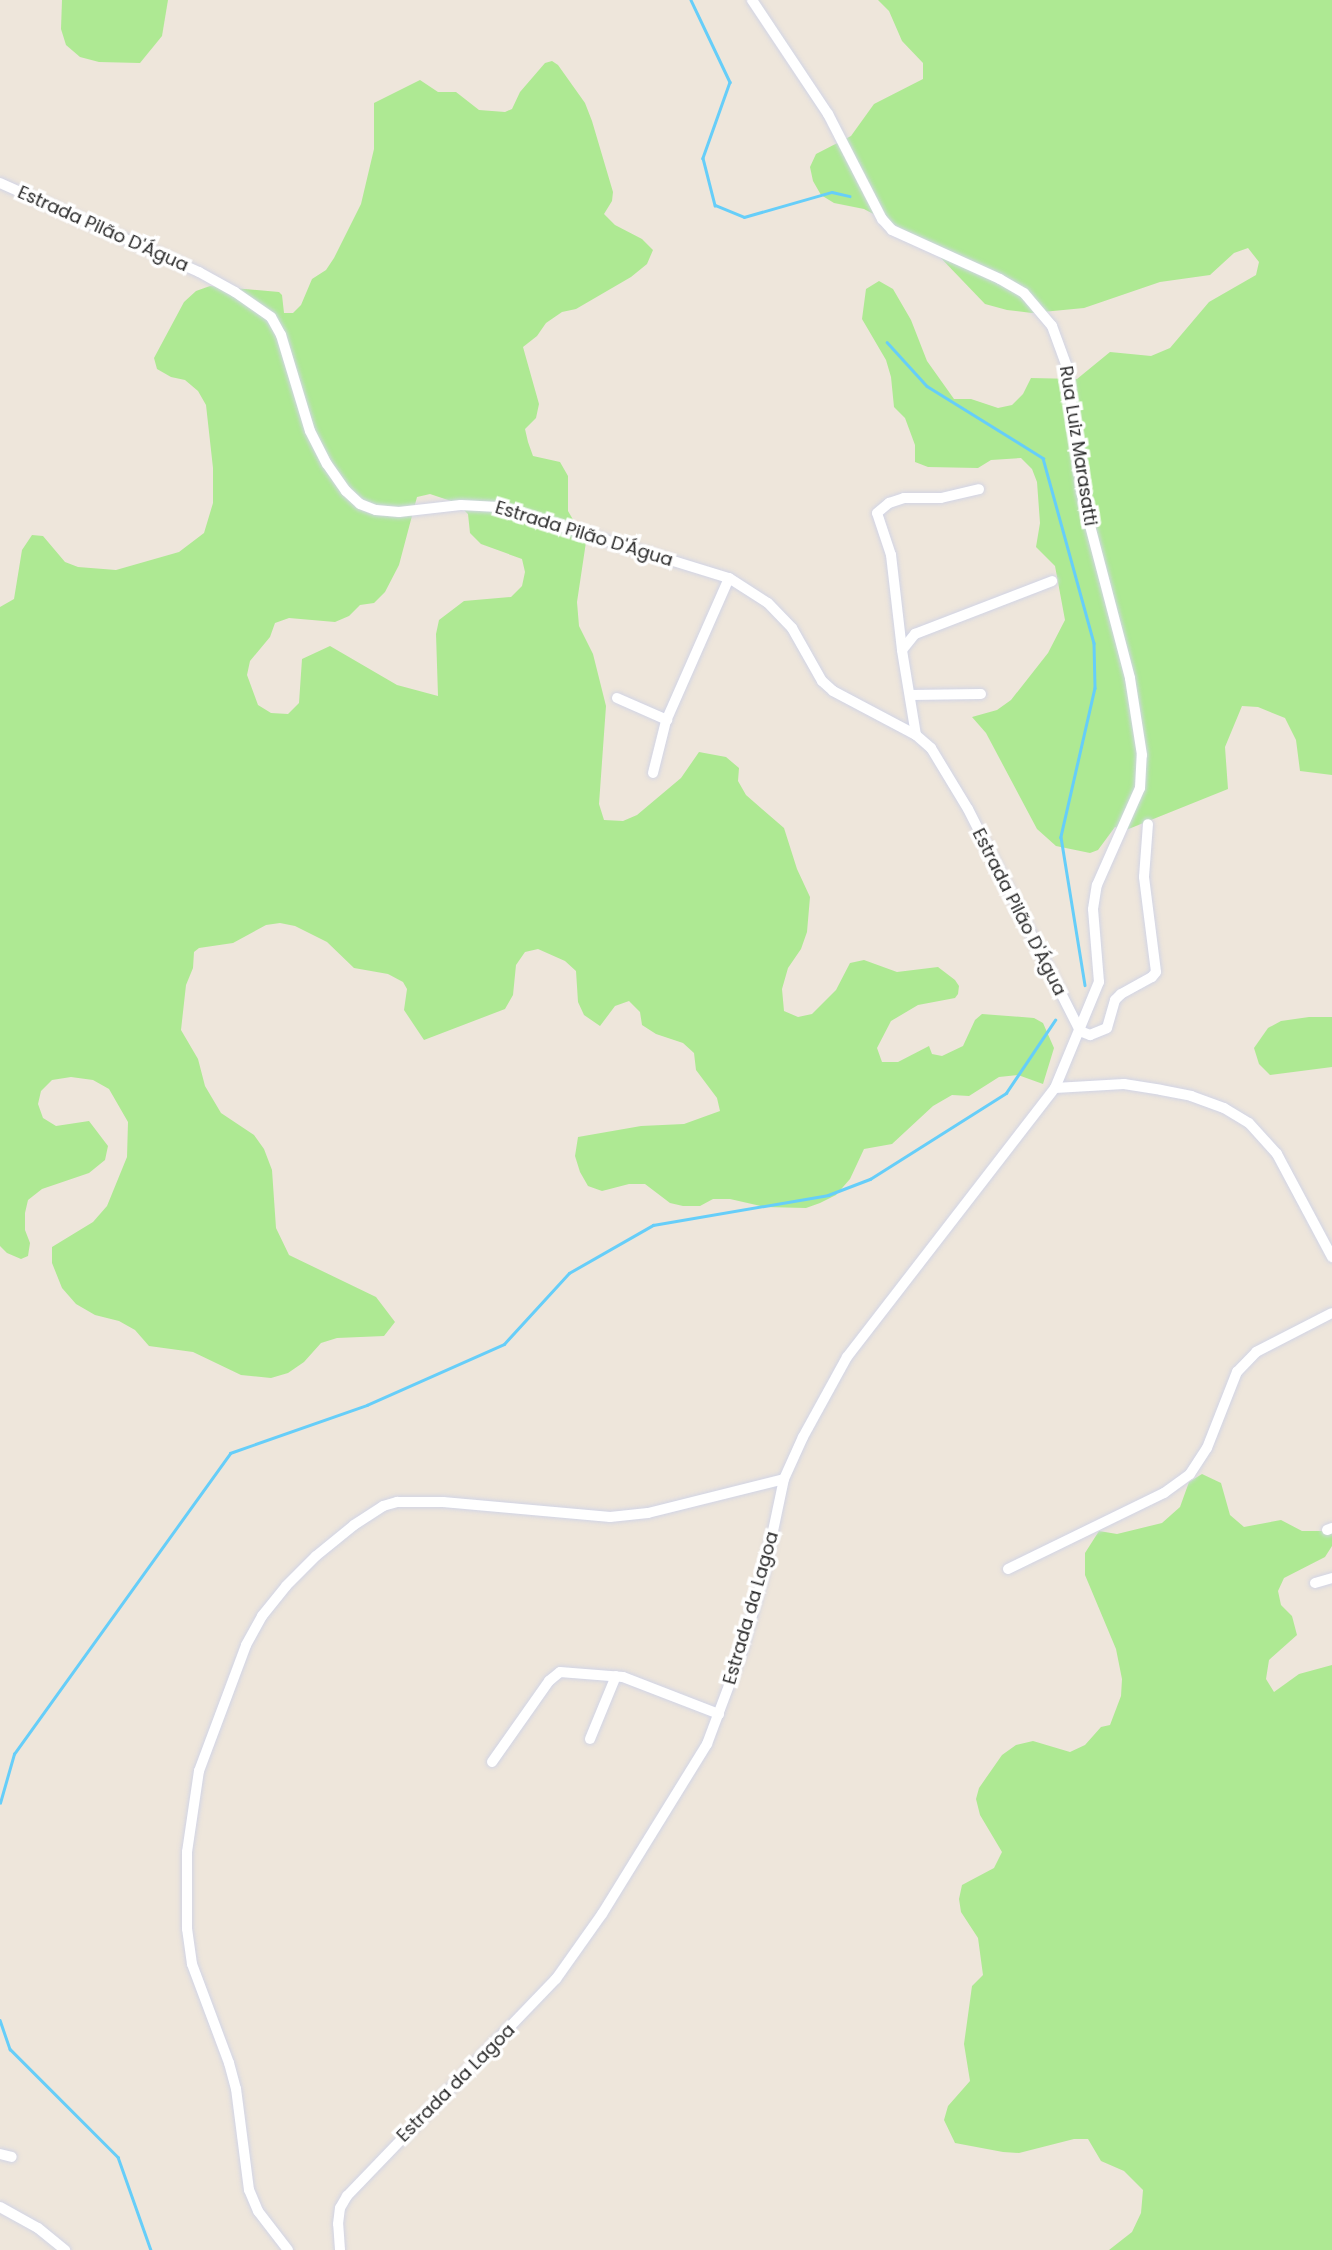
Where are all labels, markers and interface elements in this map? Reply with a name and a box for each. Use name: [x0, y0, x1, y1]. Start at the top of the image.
street label: Estrada Pilão D'Água: [14, 182, 192, 276]
street label: Rua Luiz Marasatti: [1055, 364, 1101, 528]
street label: Estrada Pilão D'Água: [493, 497, 675, 571]
street label: Estrada Pilão D'Água: [967, 825, 1071, 999]
street label: Estrada da Lagoa: [719, 1529, 783, 1687]
street label: Estrada da Lagoa: [392, 2019, 520, 2147]

